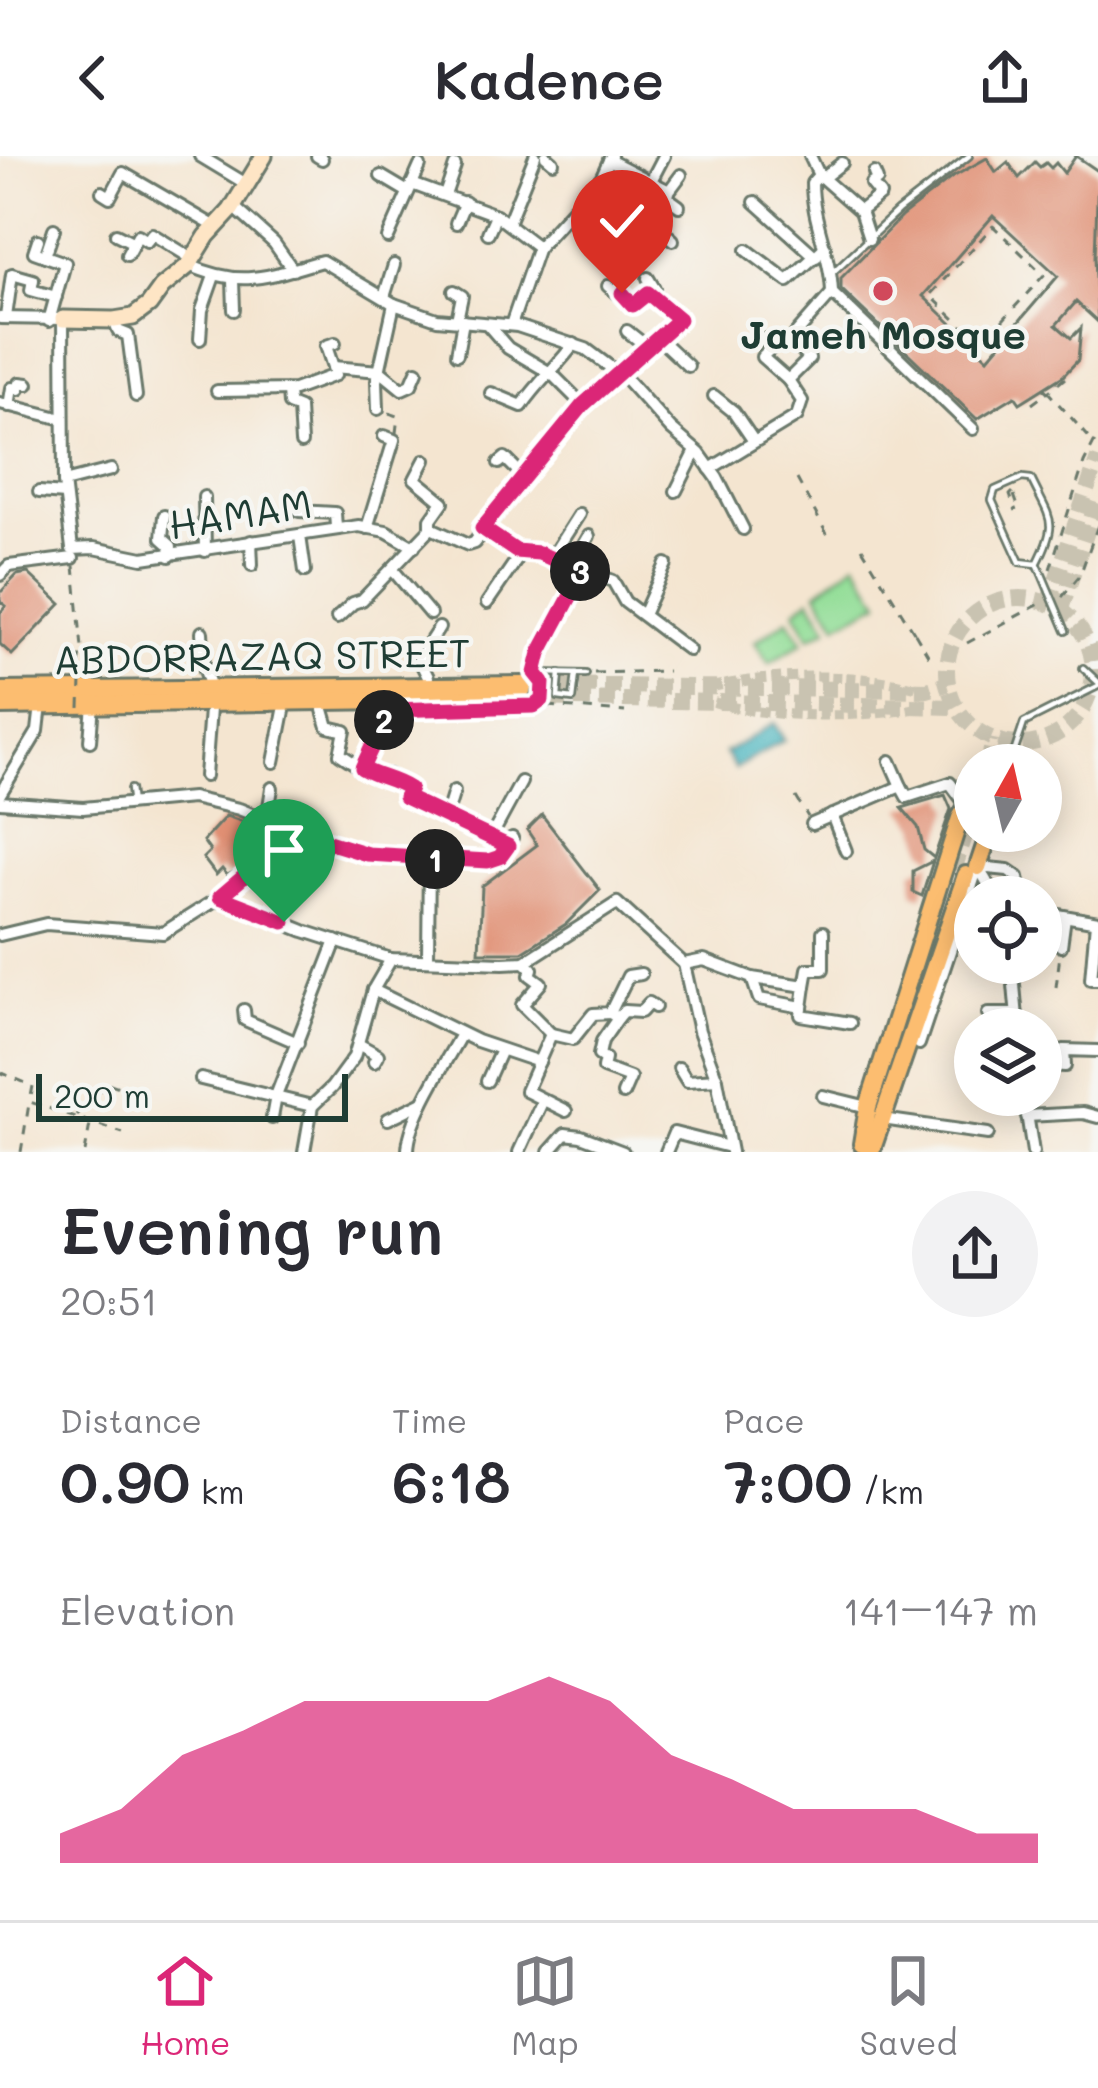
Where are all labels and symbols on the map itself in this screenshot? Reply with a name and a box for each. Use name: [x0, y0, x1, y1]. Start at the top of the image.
pin: [571, 170, 673, 293]
marker: Jameh Mosque: [870, 278, 896, 304]
place label: Jameh Mosque: [740, 308, 1026, 359]
street label: HAMAM: [165, 477, 315, 549]
pin: 3: [550, 541, 610, 601]
street label: ABDORRAZAQ STREET: [53, 626, 471, 684]
pin: 2: [354, 690, 414, 750]
north arrow: [954, 744, 1062, 852]
pin: [233, 799, 335, 922]
pin: 1: [405, 829, 465, 889]
scale bar: [36, 1068, 348, 1121]

